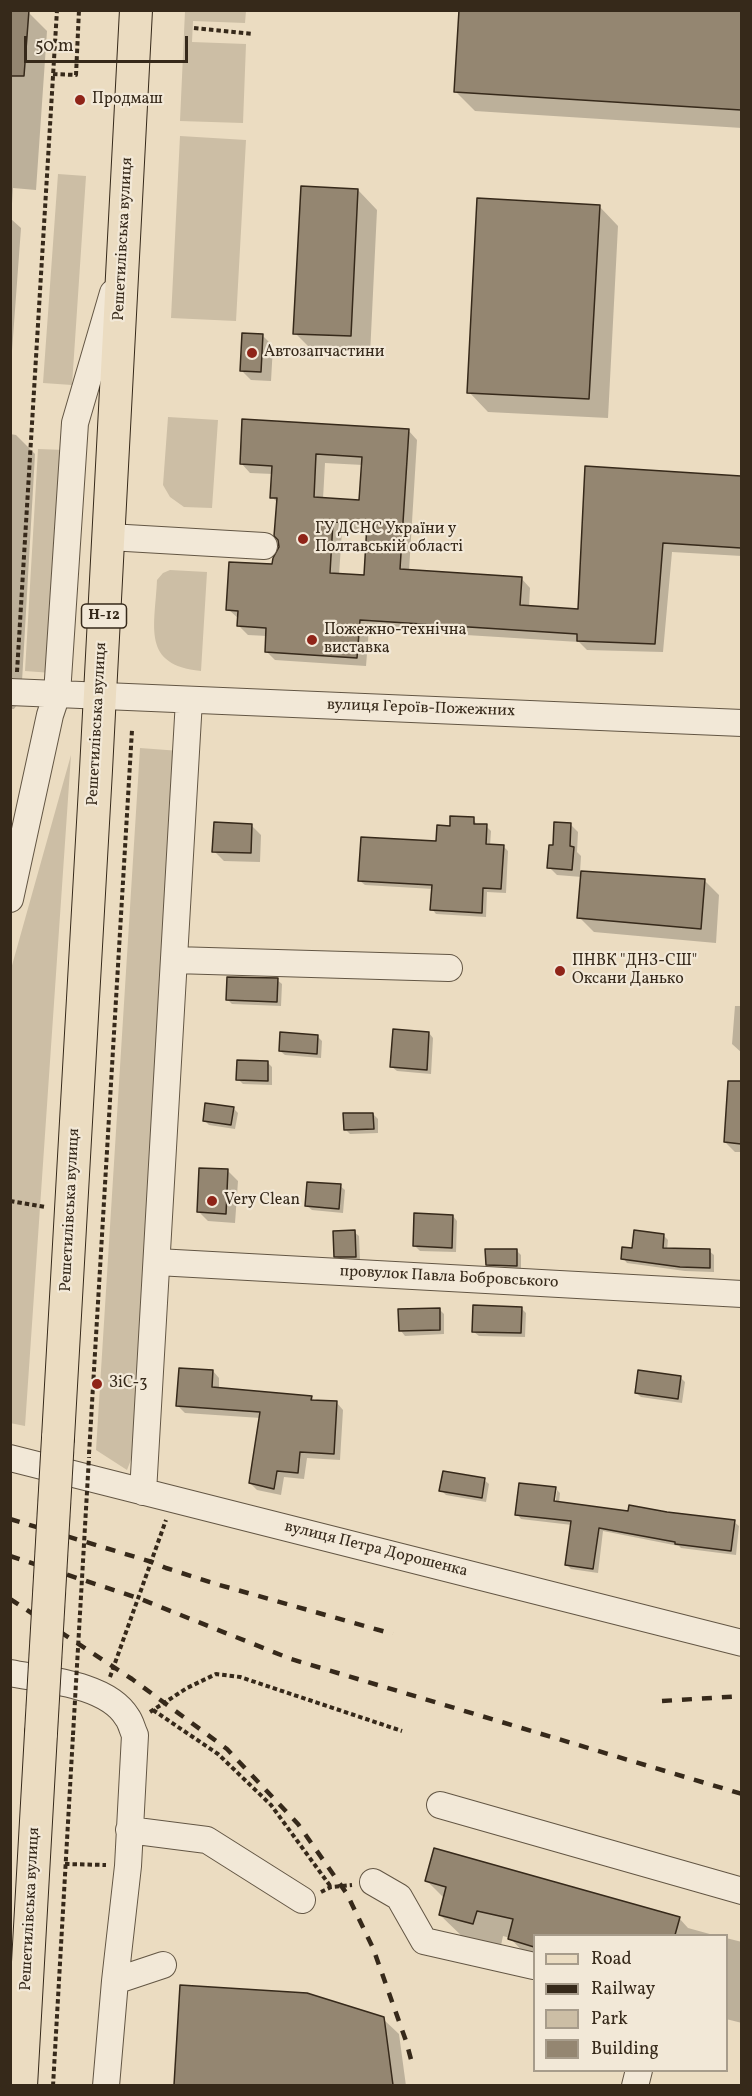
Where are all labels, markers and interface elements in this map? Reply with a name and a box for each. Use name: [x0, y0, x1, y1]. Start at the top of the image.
scale bar: [27, 24, 190, 62]
text: 50 m: [35, 34, 74, 59]
place label: Продмаш: [92, 90, 163, 110]
marker: Продмаш: [73, 93, 87, 107]
street label: Решетилівська вулиця: [110, 157, 138, 321]
place label: Автозапчастини: [264, 343, 385, 363]
marker: Автозапчастини: [245, 346, 259, 360]
place label: ГУ ДСНС України у Полтавській області: [315, 520, 463, 558]
marker: ГУ ДСНС України у Полтавській області: [296, 532, 310, 546]
road number: Н-12: [82, 604, 126, 628]
place label: Пожежно-технічна виставка: [324, 621, 466, 659]
marker: Пожежно-технічна виставка: [305, 633, 319, 647]
street label: Решетилівська вулиця: [84, 642, 112, 806]
street label: вулиця Героїв-Пожежних: [326, 696, 516, 722]
place label: ПНВК "ДНЗ-СШ" Оксани Данько: [572, 952, 697, 990]
marker: ПНВК "ДНЗ-СШ" Оксани Данько: [553, 964, 567, 978]
street label: Решетилівська вулиця: [57, 1128, 85, 1292]
place label: Very Clean: [224, 1191, 300, 1211]
marker: Very Clean: [205, 1194, 219, 1208]
street label: провулок Павла Бобровського: [339, 1263, 559, 1293]
place label: ЗіС-3: [109, 1374, 147, 1394]
marker: ЗіС-3: [90, 1377, 104, 1391]
street label: вулиця Петра Дорошенка: [282, 1518, 470, 1582]
street label: Решетилівська вулиця: [17, 1827, 45, 1991]
legend: [533, 1934, 728, 2072]
text: Road: [591, 1947, 632, 1972]
text: Railway: [591, 1977, 655, 2002]
text: Park: [591, 2007, 628, 2032]
text: Building: [591, 2037, 659, 2062]

